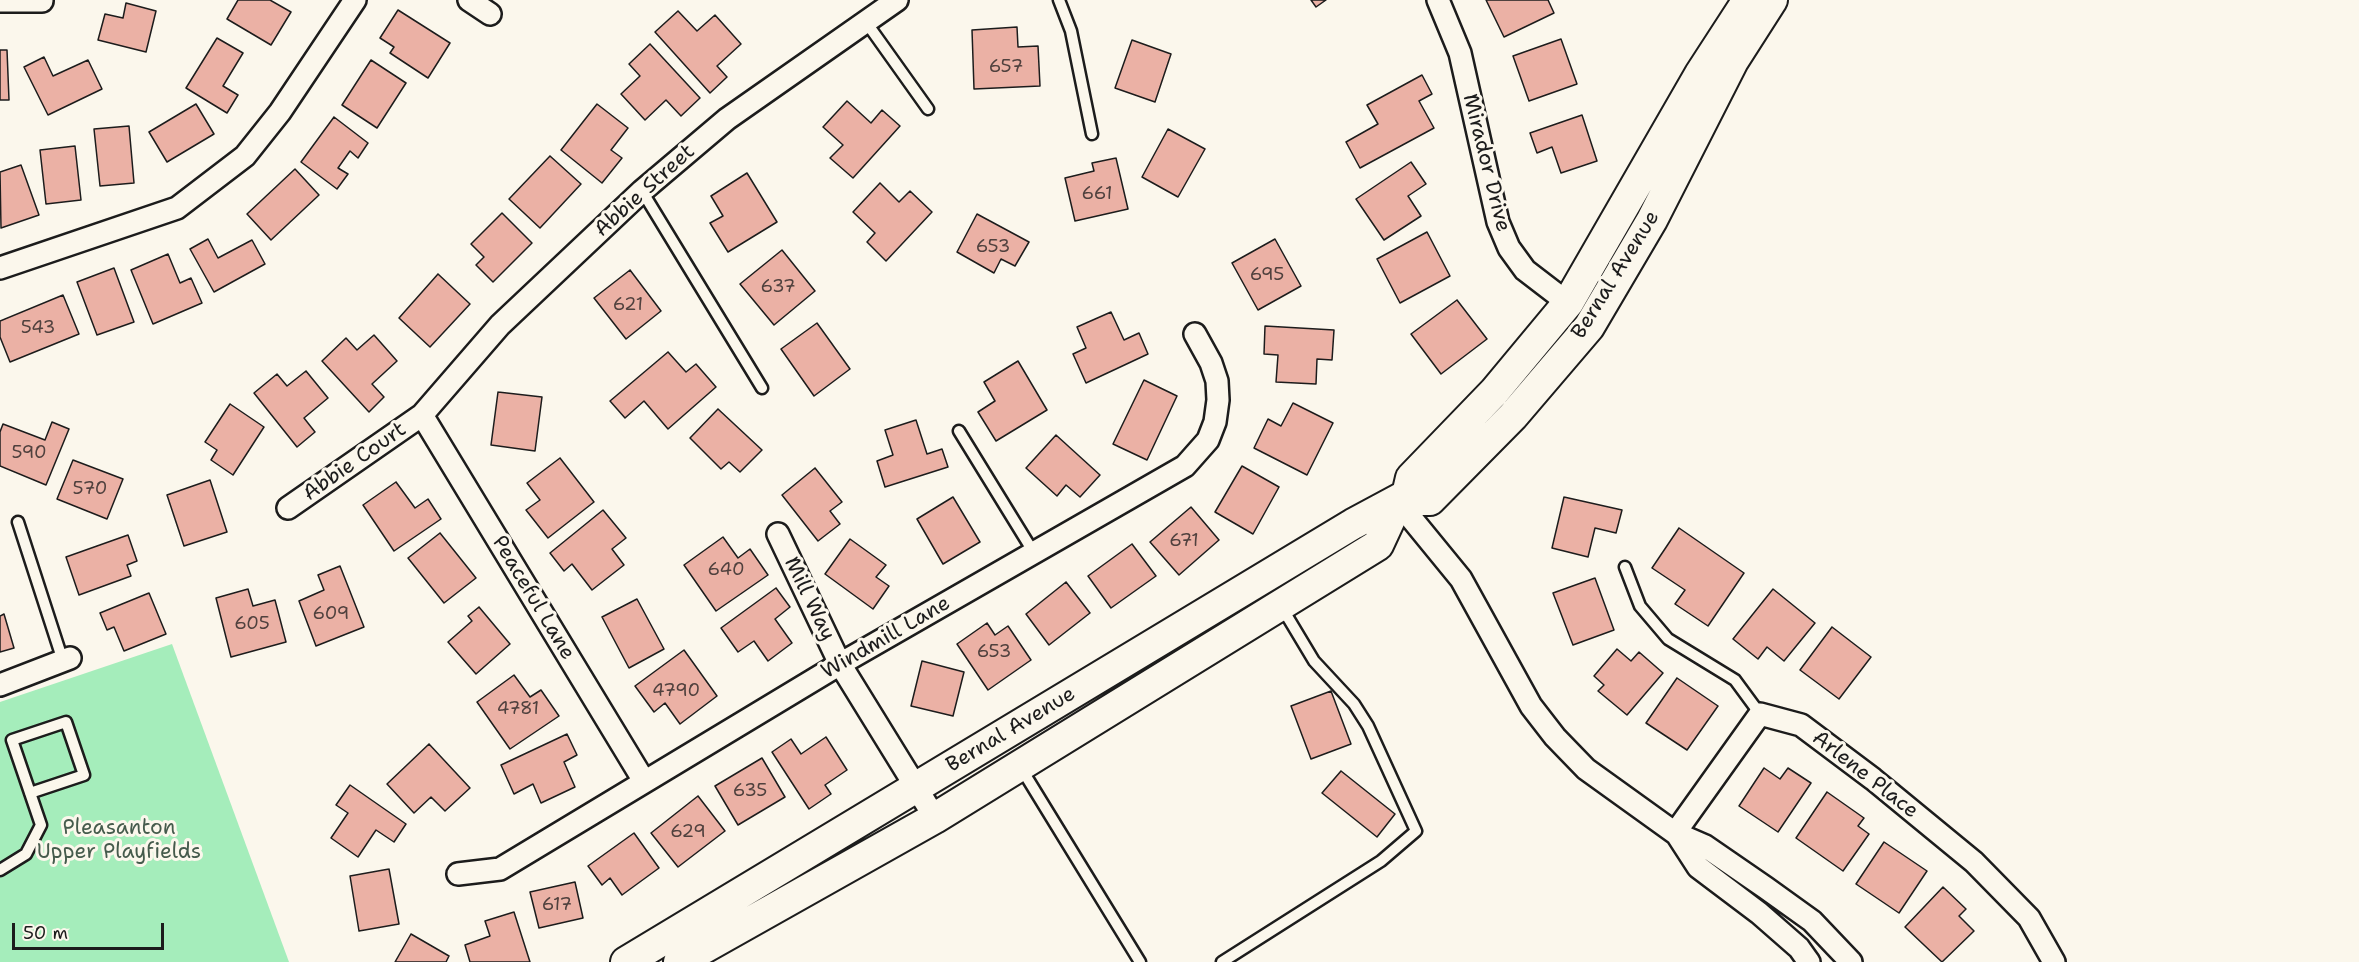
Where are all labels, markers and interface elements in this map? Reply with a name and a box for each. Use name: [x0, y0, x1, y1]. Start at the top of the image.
house number: 657: [989, 56, 1023, 78]
street label: Mirador Drive: [1457, 91, 1515, 235]
street label: Abbie Street: [590, 139, 700, 243]
house number: 661: [1082, 183, 1112, 205]
street label: Bernal Avenue: [1567, 206, 1665, 344]
house number: 653: [976, 236, 1010, 258]
house number: 695: [1250, 264, 1284, 286]
house number: 637: [760, 276, 796, 298]
house number: 621: [613, 294, 643, 316]
house number: 543: [21, 317, 55, 339]
street label: Abbie Court: [299, 417, 411, 507]
house number: 590: [11, 442, 47, 464]
house number: 570: [73, 478, 107, 500]
house number: 671: [1169, 530, 1199, 552]
street label: Peaceful Lane: [486, 532, 580, 664]
street label: Mill Way: [778, 553, 840, 645]
house number: 640: [707, 559, 745, 581]
street label: Windmill Lane: [817, 591, 955, 685]
house number: 609: [313, 603, 349, 625]
house number: 605: [234, 613, 270, 635]
house number: 653: [977, 641, 1011, 663]
house number: 4790: [652, 680, 700, 702]
street label: Bernal Avenue: [942, 682, 1080, 778]
house number: 4781: [497, 698, 539, 720]
street label: Arlene Place: [1807, 726, 1923, 824]
house number: 635: [733, 780, 767, 802]
park label: Pleasanton Upper Playfields: [37, 816, 201, 866]
house number: 629: [670, 821, 706, 843]
house number: 617: [542, 894, 572, 916]
scale bar: [15, 911, 166, 949]
text: 50 m: [23, 921, 68, 945]

